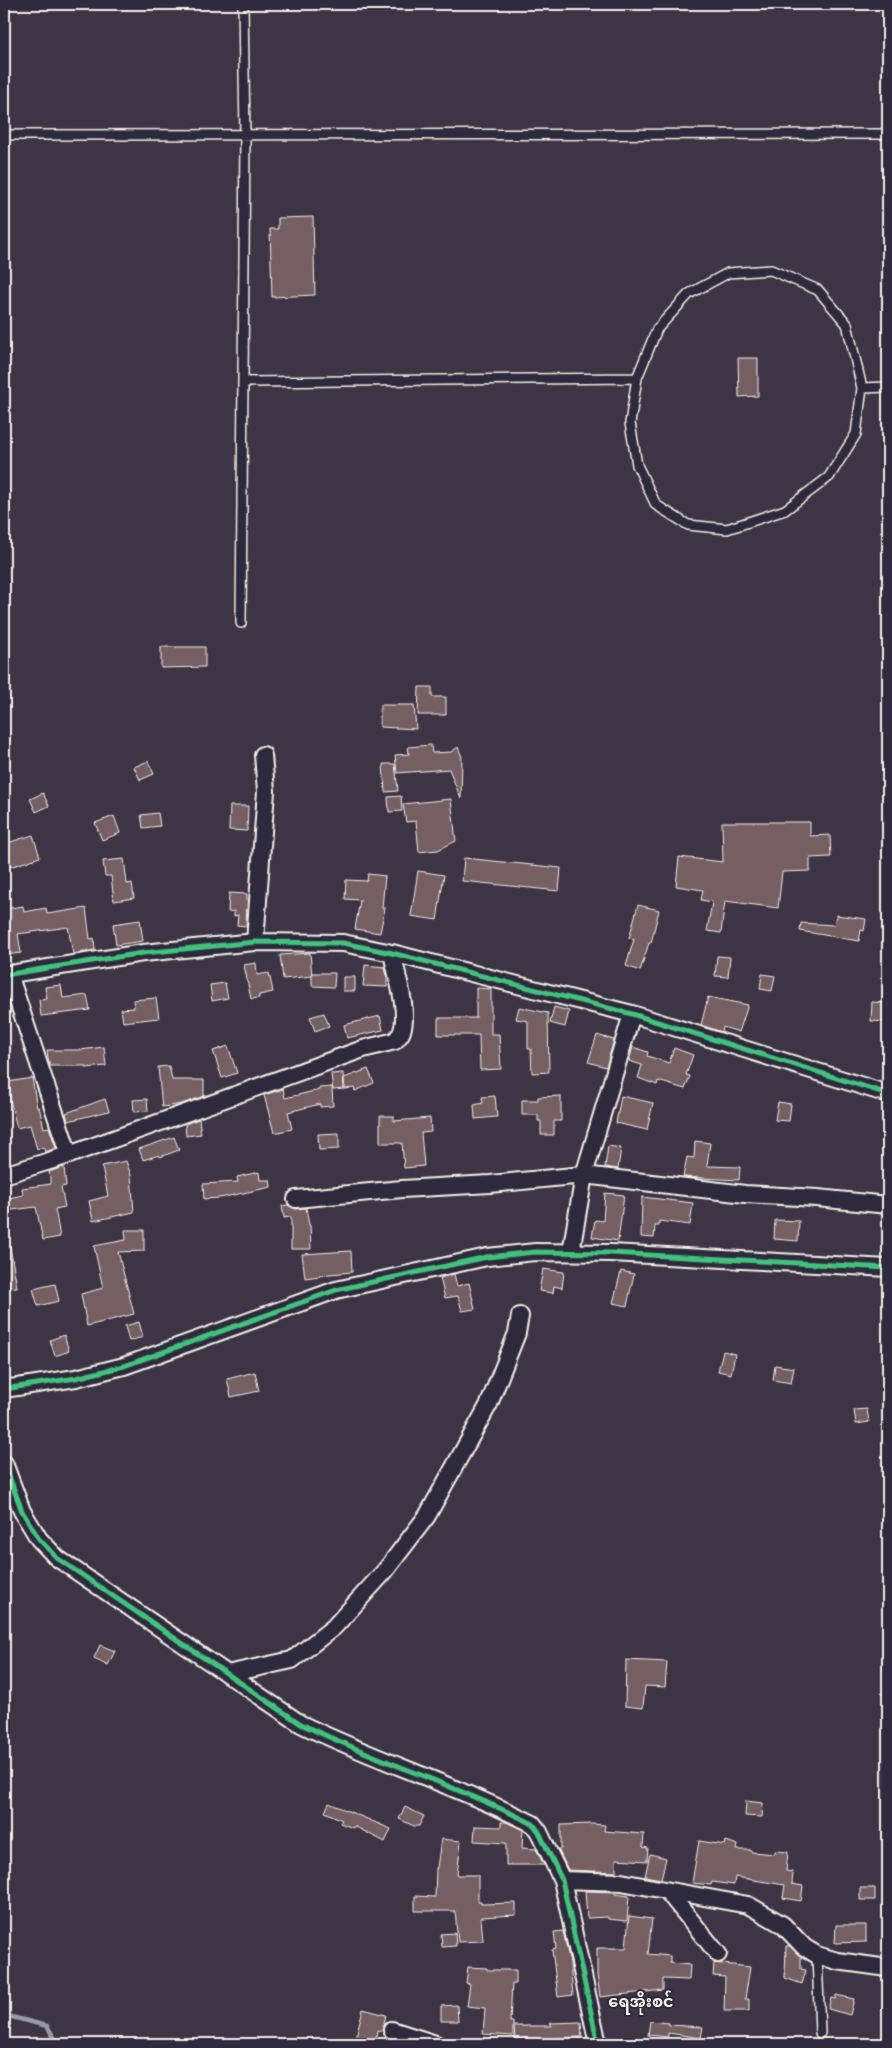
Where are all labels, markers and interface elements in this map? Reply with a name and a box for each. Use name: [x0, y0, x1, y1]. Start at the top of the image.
district label: ရေအိုးစင်: [608, 1990, 674, 2015]

